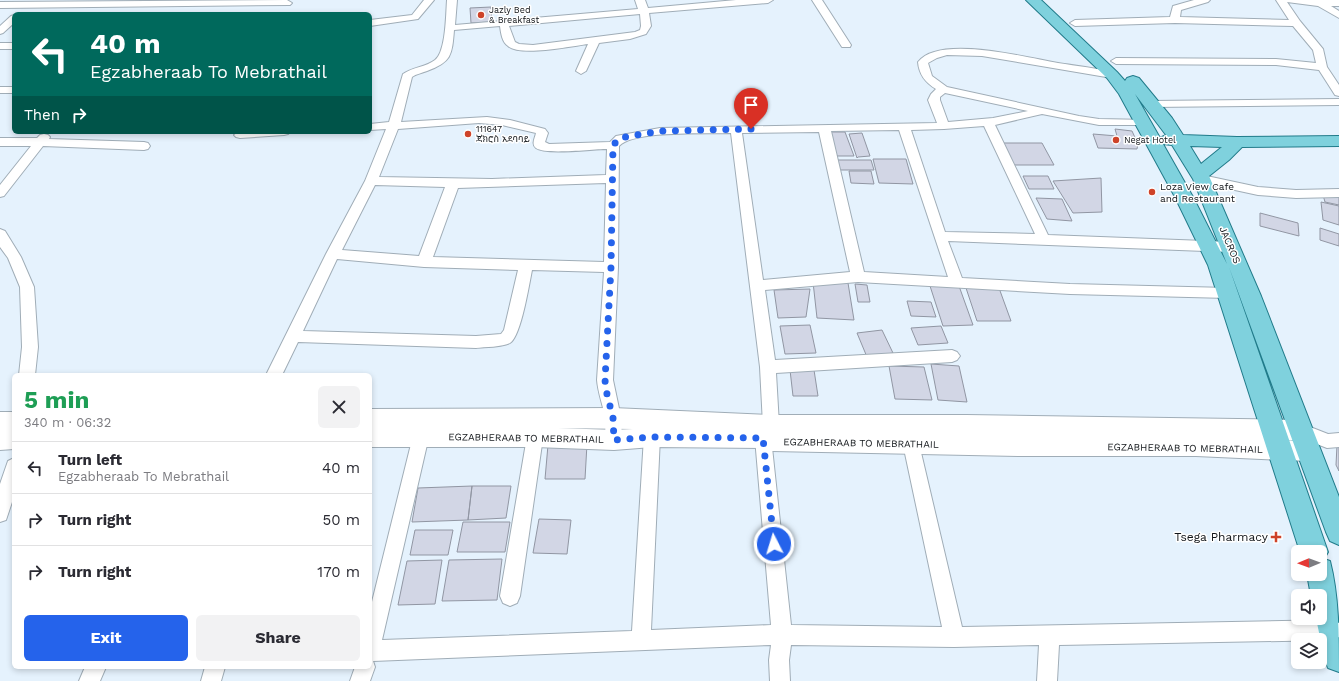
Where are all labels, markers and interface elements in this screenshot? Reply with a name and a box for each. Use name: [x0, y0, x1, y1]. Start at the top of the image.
place label: Jazly Bed & Breakfast: [489, 5, 540, 25]
marker: Jazly Bed & Breakfast: [476, 10, 486, 20]
text: 40 m: [90, 27, 160, 60]
icon: left: [24, 28, 76, 80]
text: Egzabheraab To Mebrathail: [90, 61, 327, 82]
pin: [734, 88, 768, 129]
icon: arrive: [740, 94, 762, 116]
icon: right: [68, 104, 90, 126]
text: Then: [24, 106, 60, 124]
place label: 111647 ጃክሮስ አደባባይ: [476, 124, 530, 144]
marker: 111647 ጃክሮስ አደባባይ: [463, 129, 473, 139]
marker: Negat Hotel: [1111, 135, 1121, 145]
place label: Negat Hotel: [1124, 135, 1176, 145]
place label: Loza View Cafe and Restaurant: [1160, 181, 1236, 204]
marker: Loza View Cafe and Restaurant: [1147, 187, 1157, 197]
street label: JACROS: [1217, 225, 1243, 265]
text: 5 min: [24, 386, 89, 414]
button: close: [318, 386, 360, 428]
text: 340 m · 06:32: [24, 415, 111, 430]
street label: EGZABHERAAB TO MEBRATHAIL: [448, 431, 604, 445]
street label: EGZABHERAAB TO MEBRATHAIL: [783, 436, 939, 450]
street label: EGZABHERAAB TO MEBRATHAIL: [1107, 441, 1263, 455]
text: Turn left: [58, 451, 122, 469]
icon: left: [24, 457, 46, 479]
text: 40 m: [322, 459, 360, 477]
text: Egzabheraab To Mebrathail: [58, 469, 229, 484]
icon: right: [24, 509, 46, 531]
text: Turn right: [58, 511, 131, 529]
text: 50 m: [323, 511, 360, 529]
position arrow: [753, 523, 795, 565]
place label: Tsega Pharmacy: [1174, 530, 1269, 544]
marker: Tsega Pharmacy: [1271, 532, 1281, 542]
north arrow: [1291, 545, 1327, 581]
map controls: [1291, 545, 1327, 669]
icon: right: [24, 561, 46, 583]
text: Turn right: [58, 563, 131, 581]
text: 170 m: [317, 563, 360, 581]
button: sound: [1291, 589, 1327, 625]
button: Exit: [24, 615, 188, 661]
button: Share: [196, 615, 360, 661]
button: layers: [1291, 633, 1327, 669]

